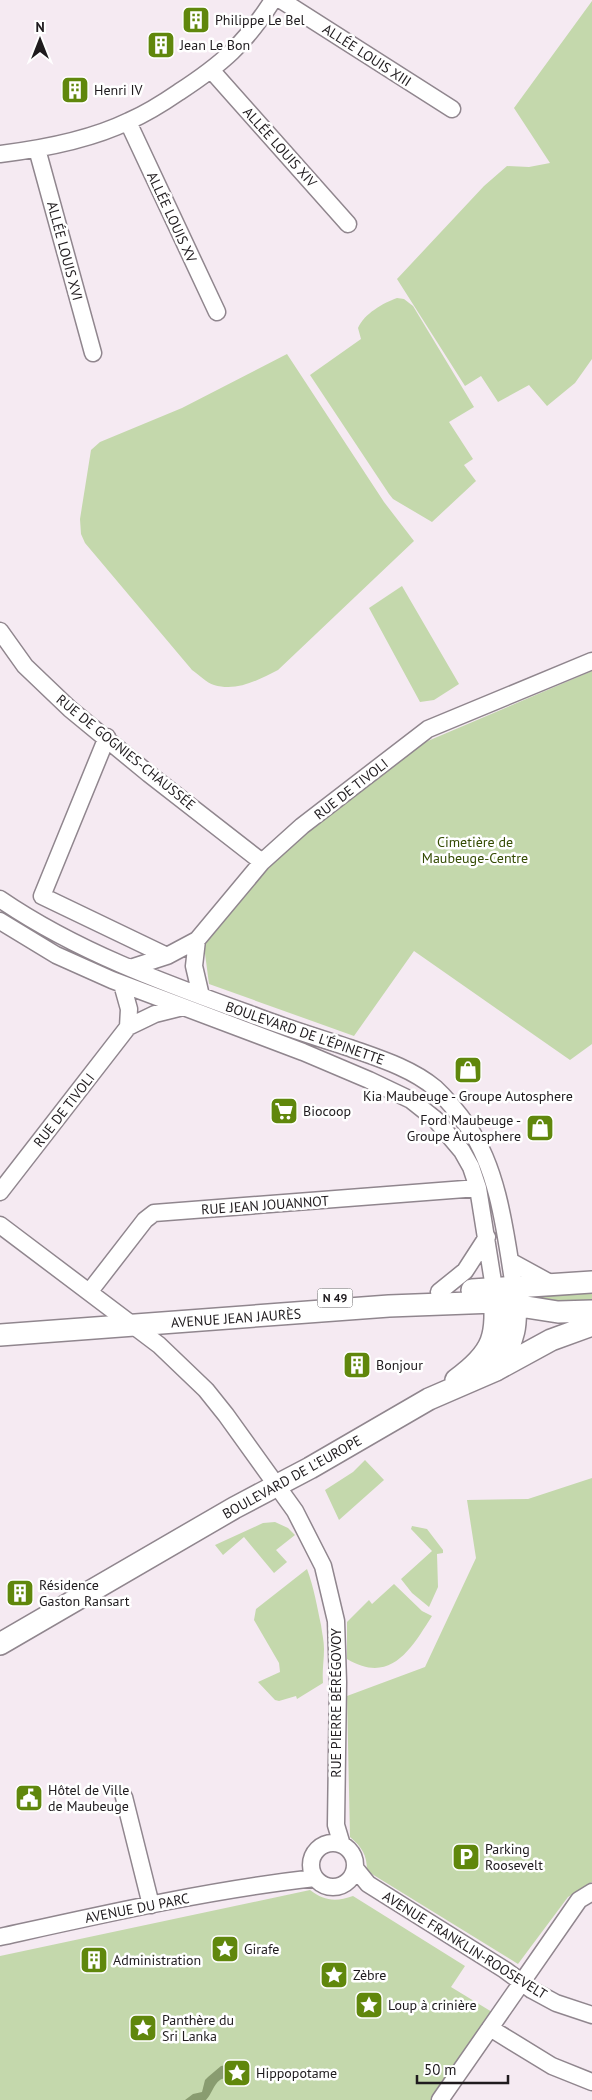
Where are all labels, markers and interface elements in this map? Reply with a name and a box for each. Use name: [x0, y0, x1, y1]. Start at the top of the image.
building icon: Philippe Le Bel: [181, 5, 211, 35]
place label: Philippe Le Bel: [215, 11, 305, 29]
north arrow: [15, 15, 65, 65]
text: N: [35, 18, 45, 36]
street label: ALLÉE LOUIS XIII: [319, 20, 415, 90]
building icon: Jean Le Bon: [146, 30, 176, 60]
place label: Jean Le Bon: [179, 36, 250, 54]
building icon: Henri IV: [60, 75, 90, 105]
place label: Henri IV: [94, 81, 143, 99]
street label: ALLÉE LOUIS XIV: [239, 103, 321, 191]
street label: ALLÉE LOUIS XV: [143, 169, 201, 265]
street label: ALLÉE LOUIS XVI: [43, 199, 87, 303]
street label: RUE DE GOGNIES-CHAUSSÉE: [53, 690, 199, 814]
street label: RUE DE TIVOLI: [310, 755, 392, 823]
park label: Cimetière de Maubeuge-Centre: [422, 833, 528, 867]
street label: BOULEVARD DE L'ÉPINETTE: [223, 997, 387, 1069]
shop icon: Kia Maubeuge - Groupe Autosphere: [453, 1055, 483, 1085]
street label: RUE DE TIVOLI: [30, 1069, 98, 1151]
place label: Kia Maubeuge - Groupe Autosphere: [363, 1087, 573, 1105]
supermarket icon: Biocoop: [269, 1096, 299, 1126]
place label: Biocoop: [303, 1102, 351, 1120]
place label: Ford Maubeuge - Groupe Autosphere: [407, 1111, 521, 1145]
shop icon: Ford Maubeuge - Groupe Autosphere: [525, 1113, 555, 1143]
street label: RUE JEAN JOUANNOT: [200, 1192, 330, 1218]
road number: N 49: [318, 1289, 352, 1308]
street label: AVENUE JEAN JAURÈS: [170, 1304, 302, 1332]
building icon: Bonjour: [342, 1350, 372, 1380]
place label: Bonjour: [376, 1356, 423, 1374]
street label: BOULEVARD DE L'EUROPE: [219, 1431, 365, 1523]
place label: Résidence Gaston Ransart: [39, 1576, 130, 1610]
building icon: Résidence Gaston Ransart: [5, 1578, 35, 1608]
street label: RUE PIERRE BÉRÉGOVOY: [327, 1628, 345, 1778]
place label: Hôtel de Ville de Maubeuge: [48, 1781, 129, 1815]
public building icon: Hôtel de Ville de Maubeuge: [14, 1783, 44, 1813]
place label: Parking Roosevelt: [485, 1840, 543, 1874]
parking icon: Parking Roosevelt: [451, 1842, 481, 1872]
street label: AVENUE FRANKLIN-ROOSEVELT: [379, 1887, 551, 2003]
street label: AVENUE DU PARC: [83, 1889, 191, 1927]
place icon: Girafe: [210, 1934, 240, 1964]
place label: Girafe: [244, 1940, 279, 1958]
building icon: Administration: [79, 1945, 109, 1975]
place label: Administration: [113, 1951, 201, 1969]
place icon: Zèbre: [319, 1960, 349, 1990]
place label: Zèbre: [353, 1966, 386, 1984]
place icon: Loup à crinière: [354, 1990, 384, 2020]
place label: Loup à crinière: [388, 1996, 477, 2014]
place label: Panthère du Sri Lanka: [162, 2011, 234, 2045]
place icon: Panthère du Sri Lanka: [128, 2013, 158, 2043]
scale bar: [417, 2052, 508, 2084]
place icon: Hippopotame: [222, 2058, 252, 2088]
text: 50 m: [424, 2060, 457, 2079]
place label: Hippopotame: [256, 2064, 337, 2082]

